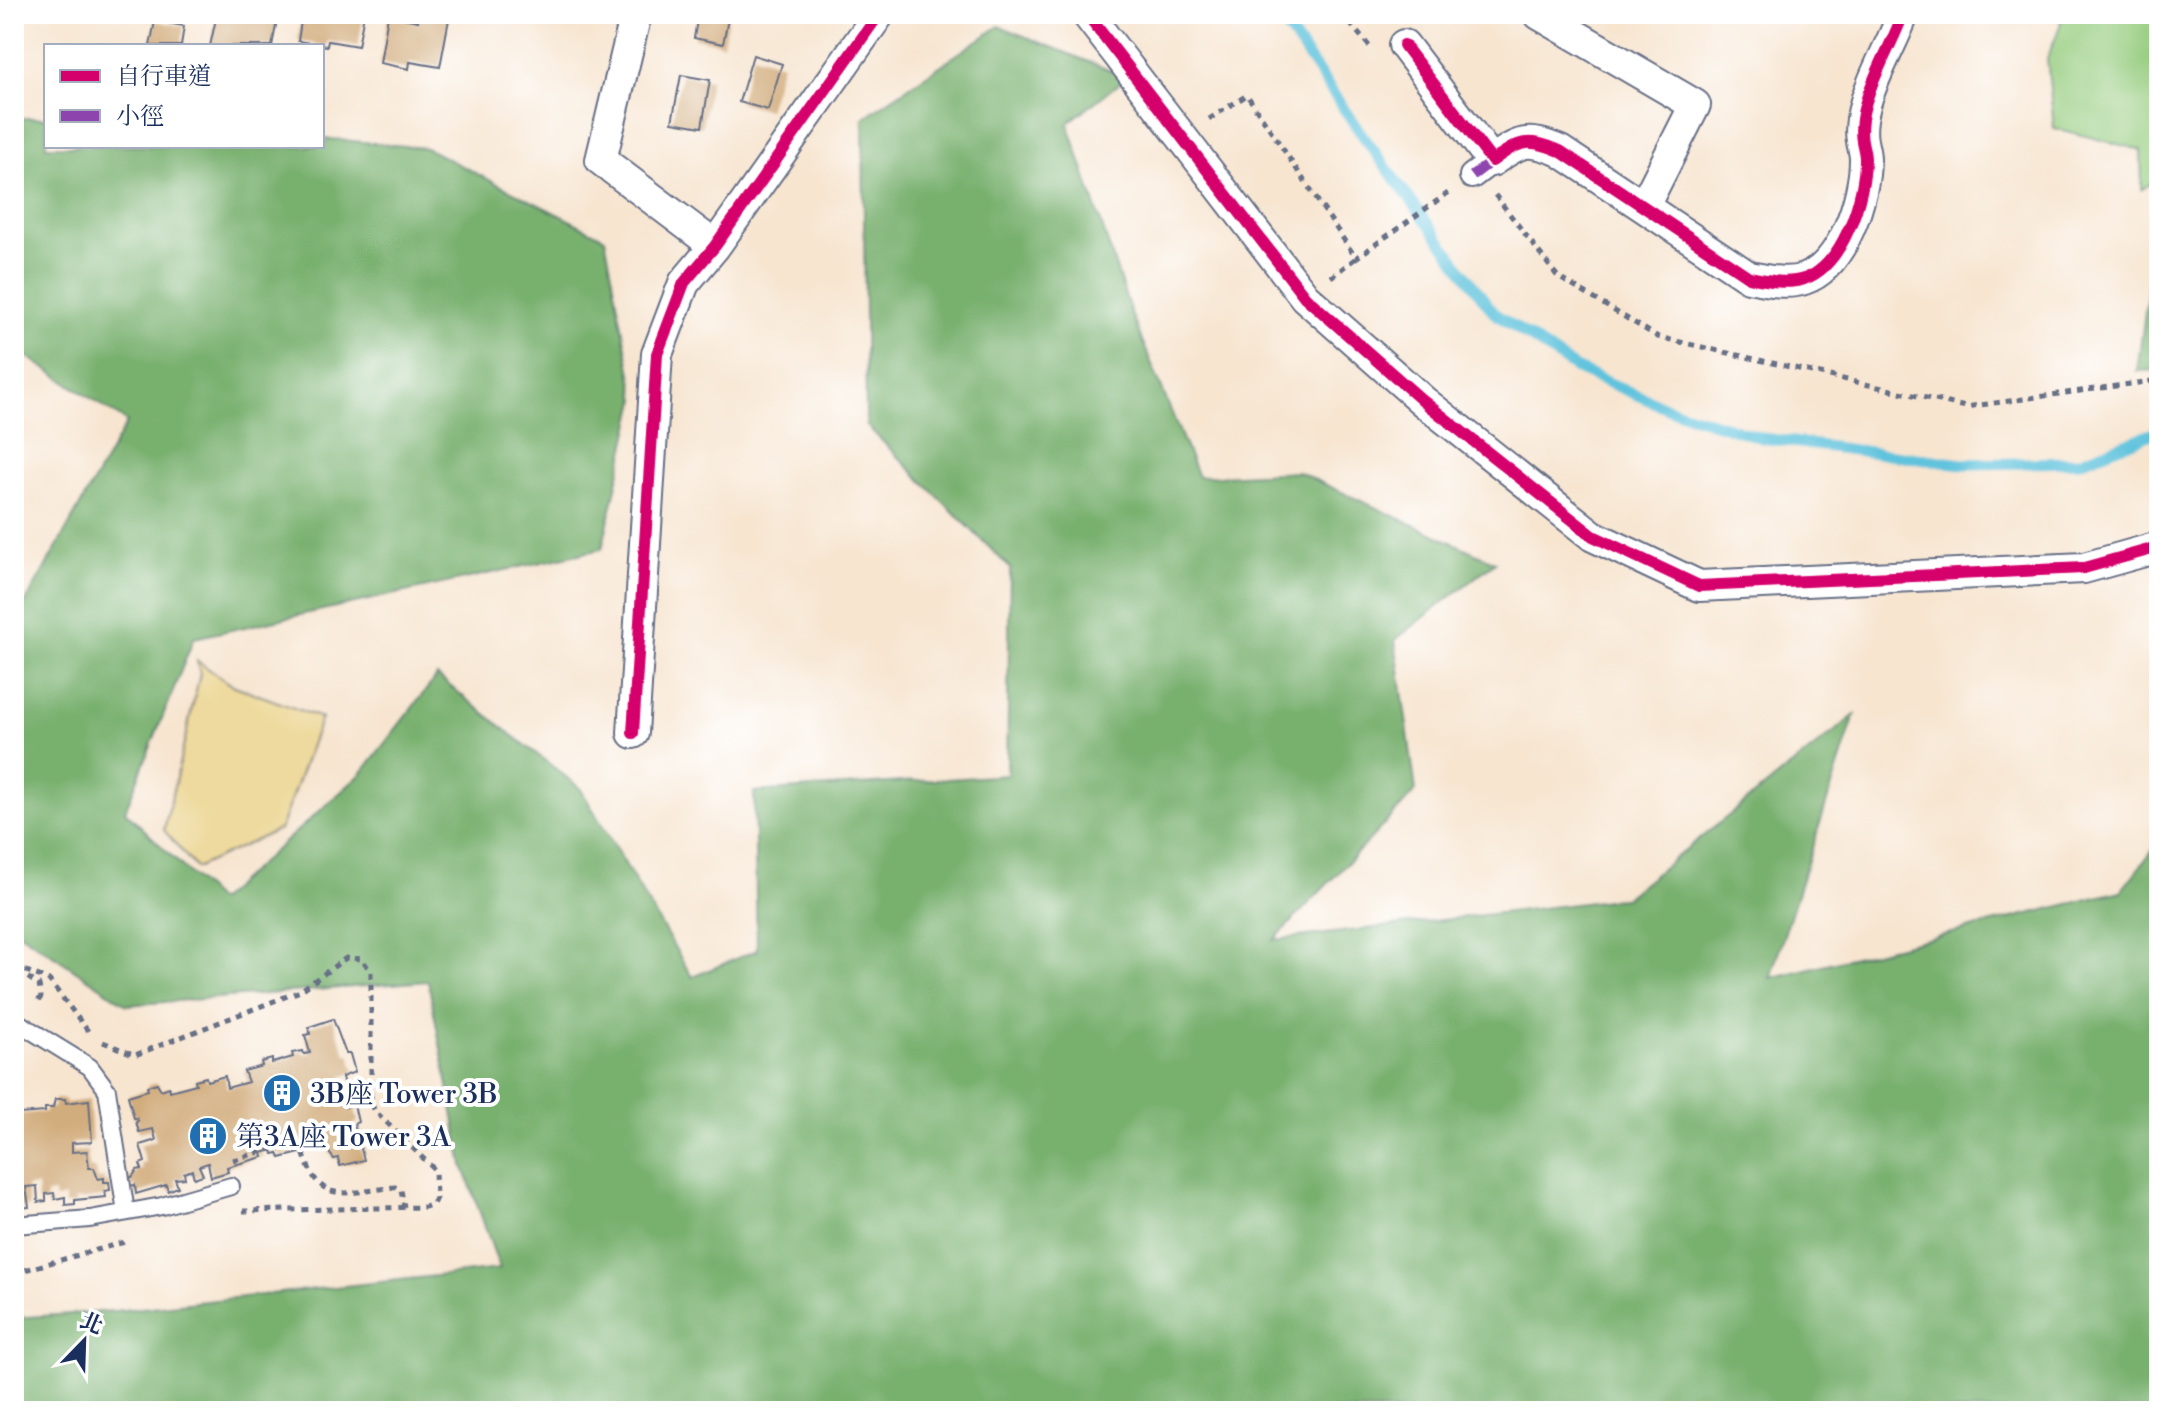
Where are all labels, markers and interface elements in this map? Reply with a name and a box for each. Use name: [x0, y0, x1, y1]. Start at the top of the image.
legend: [44, 44, 324, 148]
text: 自行車道: [116, 62, 212, 92]
text: 小徑: [116, 102, 164, 132]
building icon: 3B座 Tower 3B: [261, 1072, 303, 1114]
place label: 3B座 Tower 3B: [310, 1077, 498, 1112]
building icon: 第3A座 Tower 3A: [187, 1115, 229, 1157]
place label: 第3A座 Tower 3A: [236, 1120, 451, 1155]
north arrow: [44, 1301, 124, 1381]
text: 北: [76, 1307, 107, 1341]

